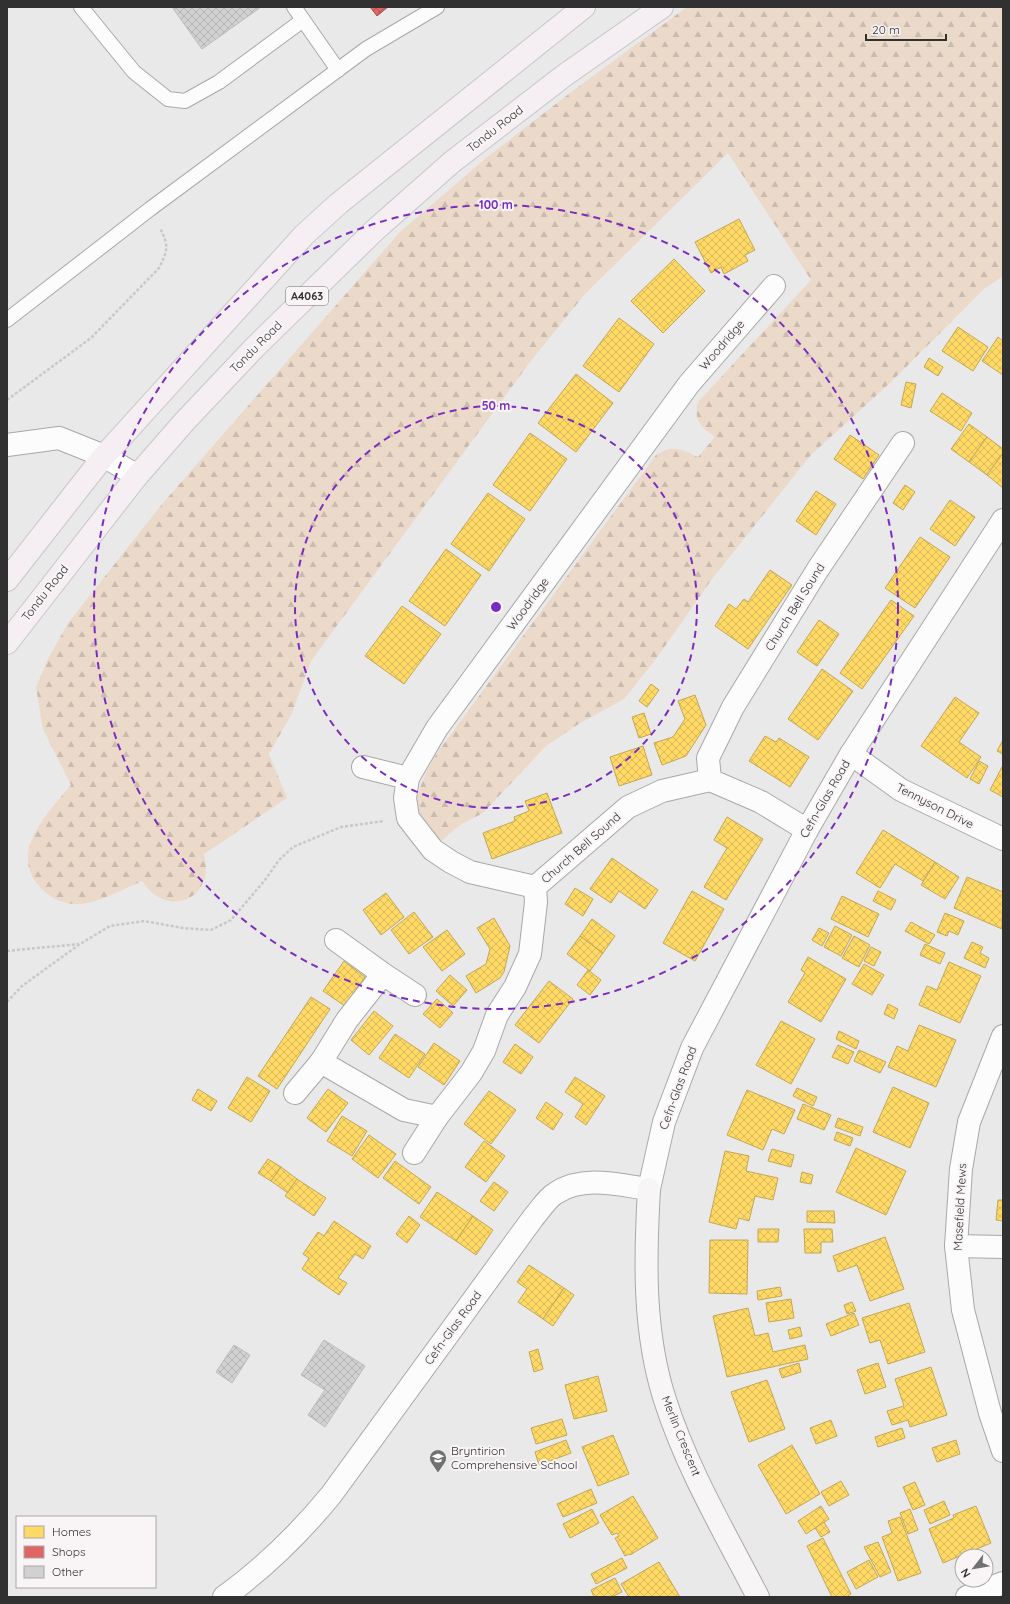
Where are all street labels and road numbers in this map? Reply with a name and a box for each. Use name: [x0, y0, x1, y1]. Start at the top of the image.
street label: Tondu Road: [464, 102, 526, 155]
road number: A4063: [286, 287, 328, 305]
street label: Woodridge: [696, 316, 748, 373]
street label: Tondu Road: [227, 318, 285, 376]
street label: Church Bell Sound: [762, 560, 828, 653]
street label: Tondu Road: [18, 562, 71, 624]
street label: Woodridge: [503, 574, 552, 633]
street label: Cefn-Glas Road: [796, 757, 853, 840]
street label: Tennyson Drive: [894, 780, 977, 832]
street label: Church Bell Sound: [538, 809, 624, 886]
street label: Cefn-Glas Road: [656, 1044, 700, 1132]
street label: Masefield Mews: [950, 1162, 969, 1251]
street label: Cefn-Glas Road: [421, 1288, 484, 1368]
street label: Merlin Crescent: [659, 1393, 704, 1478]

